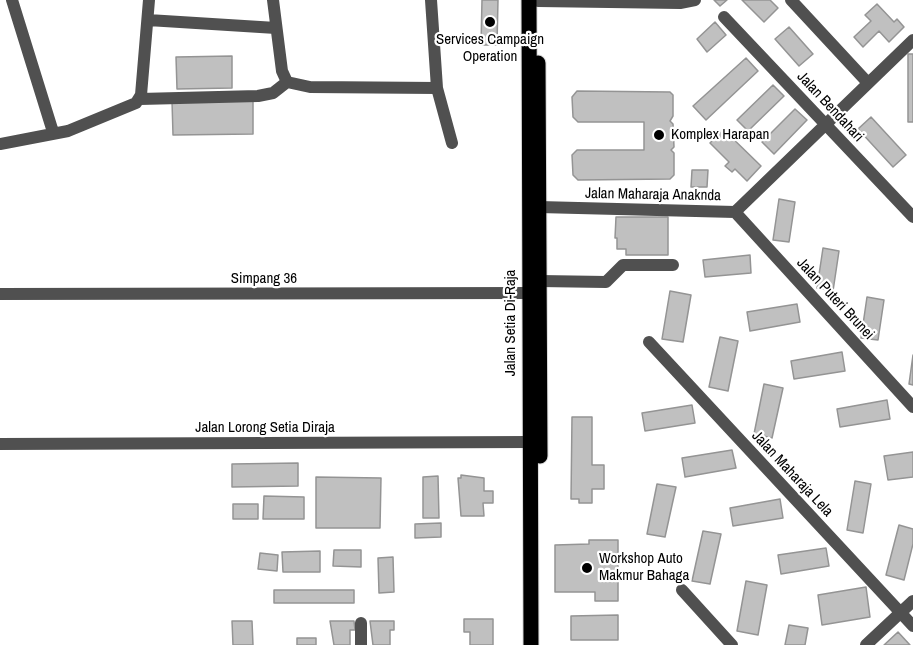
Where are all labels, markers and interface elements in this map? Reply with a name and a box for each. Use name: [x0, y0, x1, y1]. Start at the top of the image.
marker: Services Campaign Operation: [483, 15, 497, 29]
place label: Services Campaign Operation: [436, 31, 544, 66]
street label: Jalan Bendahari: [793, 68, 867, 146]
place label: Komplex Harapan: [671, 126, 769, 144]
marker: Komplex Harapan: [652, 128, 666, 142]
street label: Jalan Maharaja Anaknda: [585, 185, 721, 205]
street label: Jalan Puteri Brunei: [793, 254, 877, 344]
street label: Simpang 36: [231, 270, 297, 288]
street label: Jalan Setia Di-Raja: [502, 270, 520, 376]
street label: Jalan Lorong Setia Diraja: [195, 419, 335, 437]
street label: Jalan Maharaja Lela: [748, 427, 836, 521]
place label: Workshop Auto Makmur Bahaga: [599, 550, 689, 585]
marker: Workshop Auto Makmur Bahaga: [580, 561, 594, 575]

